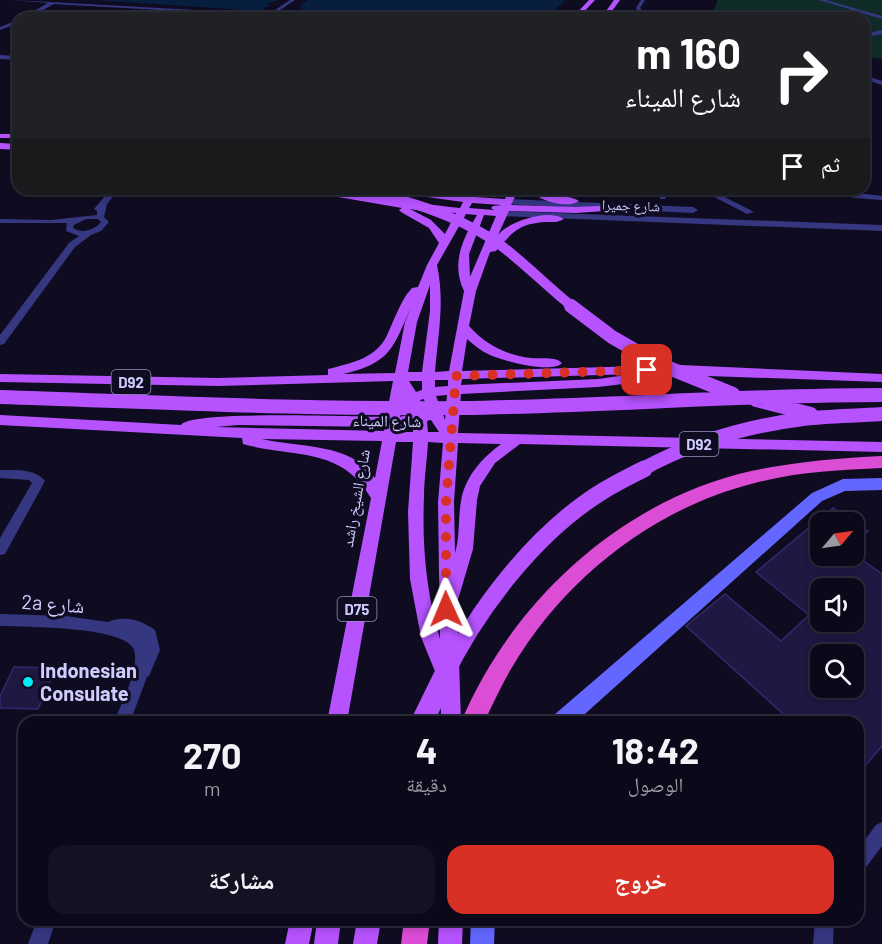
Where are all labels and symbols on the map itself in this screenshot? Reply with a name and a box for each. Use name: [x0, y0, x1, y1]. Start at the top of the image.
street label: شارع جميرا: [602, 195, 660, 217]
pin: [621, 344, 672, 395]
road number: D92: [112, 370, 150, 394]
street label: شارع الميناء: [352, 410, 422, 432]
road number: D92: [680, 432, 718, 456]
street label: شارع الشيخ راشد: [337, 448, 375, 549]
north arrow: [810, 512, 864, 566]
position arrow: [414, 577, 478, 641]
street label: 2a شارع: [21, 589, 85, 619]
road number: D75: [338, 597, 376, 621]
place label: Indonesian Consulate: [40, 658, 137, 705]
marker: Indonesian Consulate: [21, 675, 35, 689]

